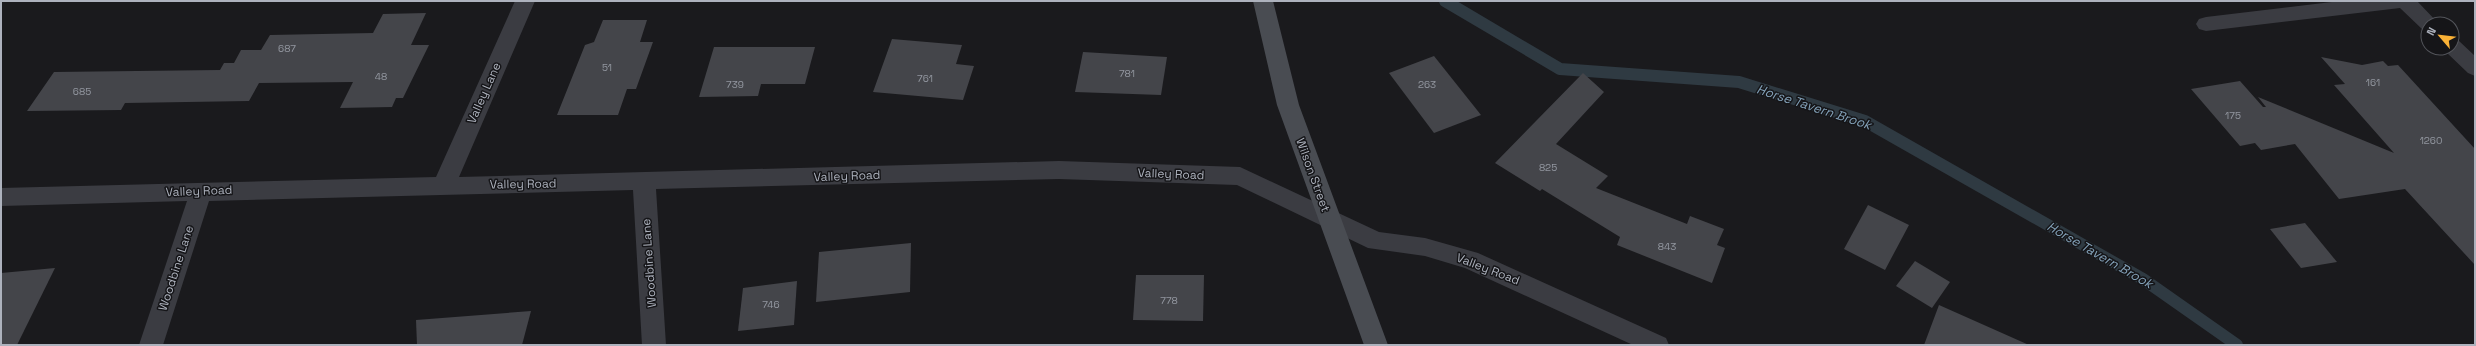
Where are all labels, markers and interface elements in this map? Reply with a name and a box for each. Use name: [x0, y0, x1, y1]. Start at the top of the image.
north arrow: [2420, 16, 2460, 56]
text: N: [2423, 25, 2439, 38]
house number: 687: [278, 42, 296, 55]
street label: Valley Lane: [463, 60, 505, 126]
house number: 51: [602, 61, 612, 74]
house number: 781: [1119, 67, 1135, 80]
house number: 48: [375, 70, 387, 83]
house number: 761: [917, 72, 933, 85]
house number: 161: [2366, 76, 2380, 89]
house number: 739: [726, 78, 744, 91]
house number: 263: [1418, 78, 1436, 91]
water label: Horse Tavern Brook: [1755, 80, 1875, 134]
house number: 685: [73, 85, 91, 98]
house number: 175: [2225, 109, 2241, 122]
house number: 1260: [2420, 134, 2442, 147]
street label: Wilson Street: [1292, 136, 1334, 214]
house number: 825: [1539, 161, 1557, 174]
street label: Valley Road: [1137, 165, 1205, 183]
street label: Valley Road: [813, 167, 881, 185]
street label: Valley Road: [489, 175, 557, 193]
street label: Valley Road: [165, 182, 233, 200]
street label: Woodbine Lane: [638, 218, 660, 308]
water label: Horse Tavern Brook: [2044, 218, 2158, 293]
street label: Woodbine Lane: [155, 223, 197, 313]
house number: 843: [1658, 240, 1676, 253]
street label: Valley Road: [1454, 250, 1522, 288]
house number: 778: [1160, 294, 1178, 307]
house number: 746: [762, 298, 780, 311]

